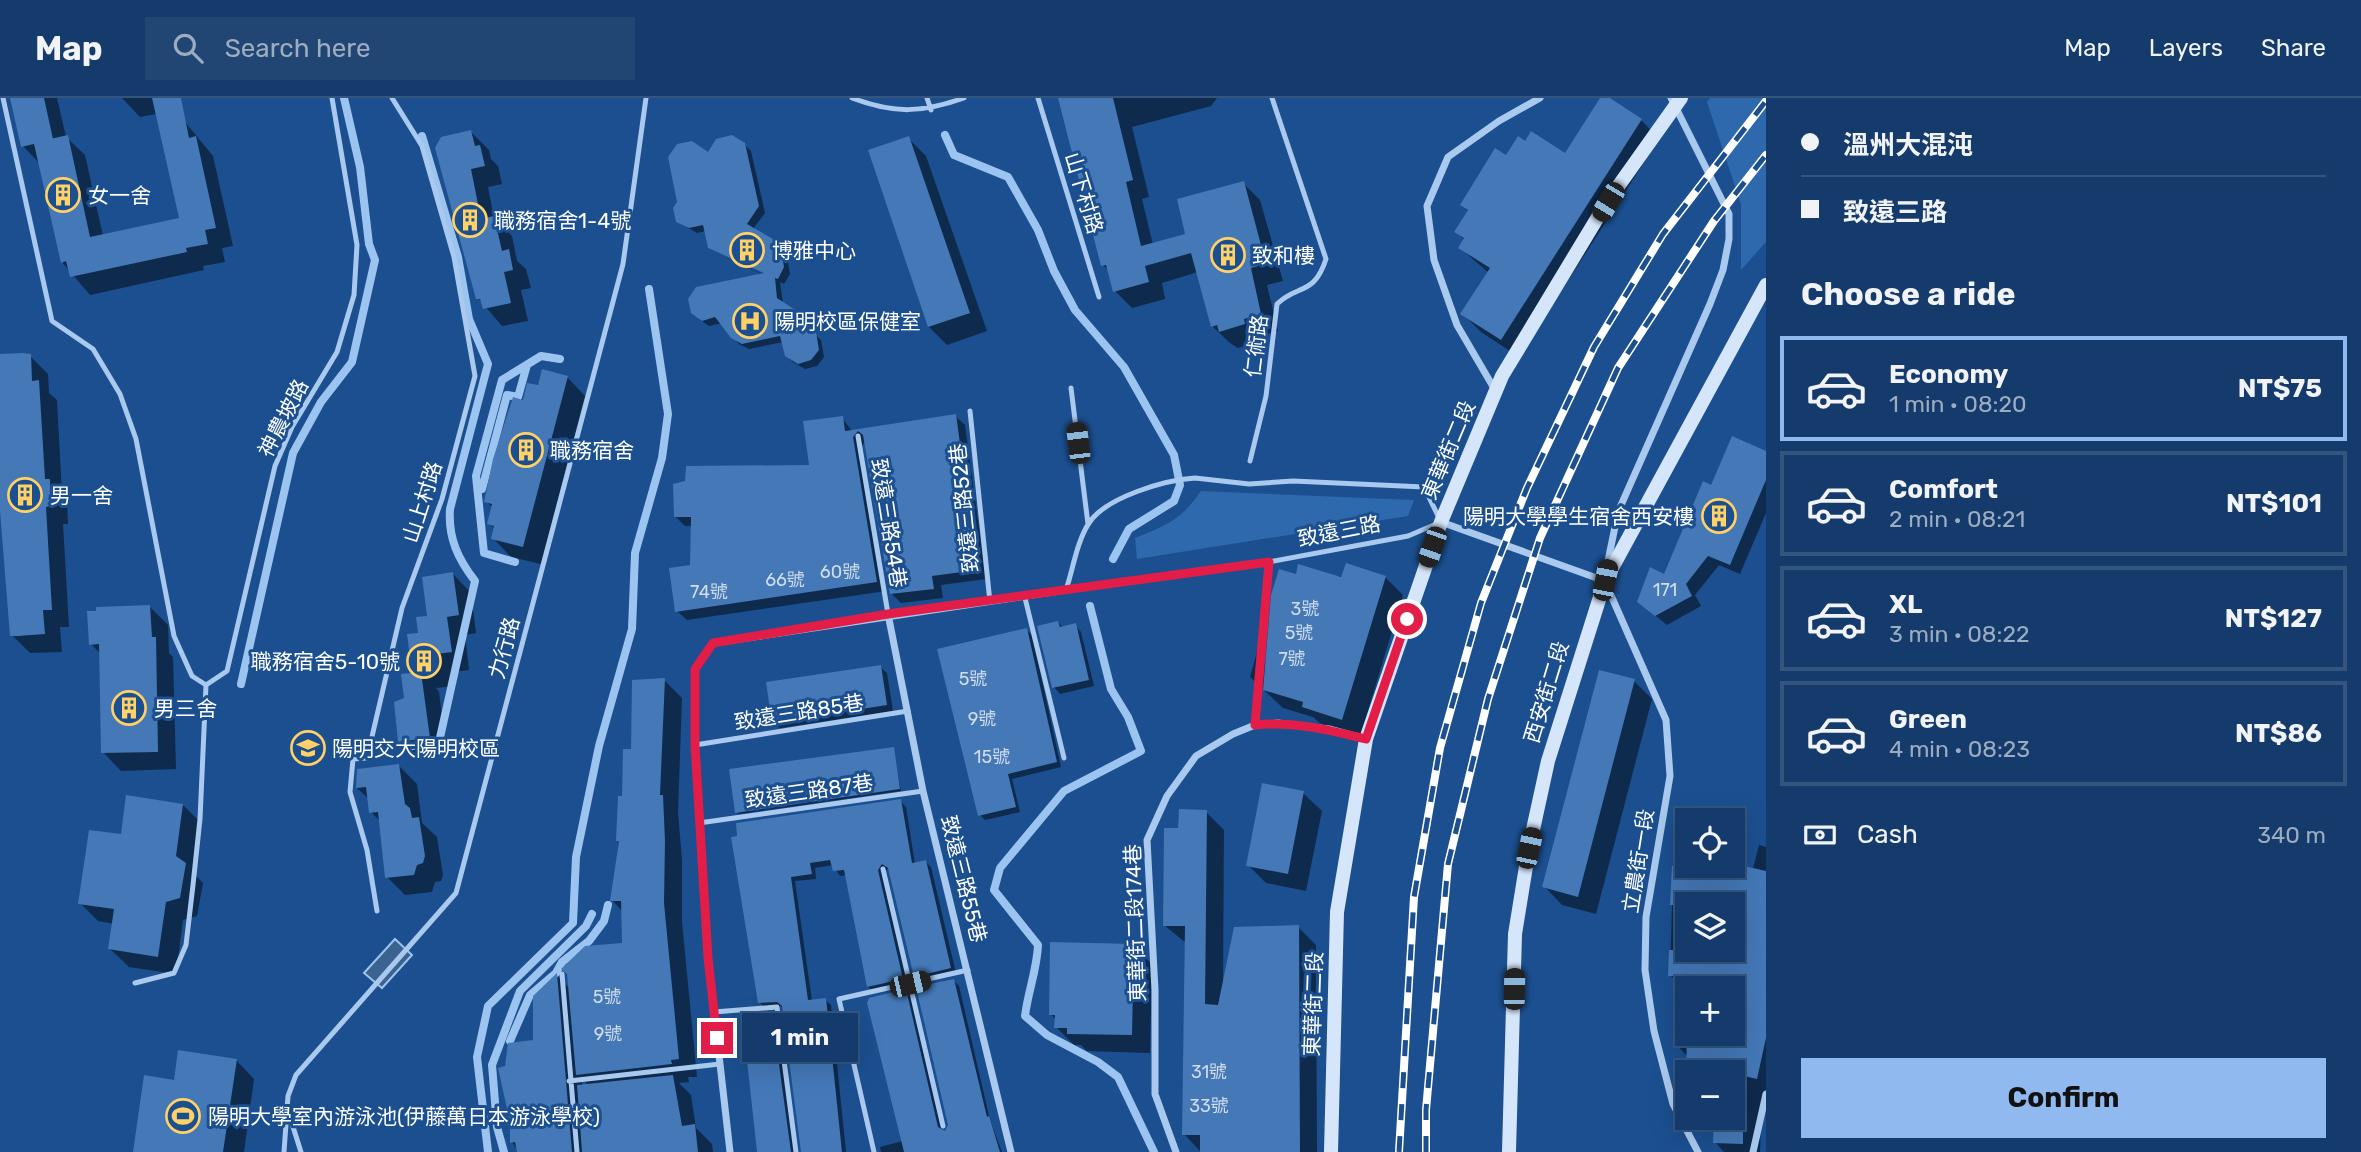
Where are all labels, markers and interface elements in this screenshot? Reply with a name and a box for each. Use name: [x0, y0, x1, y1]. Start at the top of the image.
search box: [145, 17, 635, 80]
text: Map: [35, 29, 103, 68]
icon: search: [169, 29, 207, 67]
text: Search here: [225, 33, 370, 64]
text: Map: [2064, 34, 2111, 62]
text: Layers: [2149, 34, 2223, 62]
text: Share: [2261, 34, 2326, 62]
text: 溫州大混沌: [1843, 130, 1973, 161]
street label: 山下村路: [1060, 149, 1108, 237]
building icon: 女一舍: [44, 176, 82, 214]
car: [1589, 179, 1628, 225]
place label: 女一舍: [88, 183, 151, 208]
text: 致遠三路: [1843, 197, 1947, 228]
building icon: 職務宿舍1-4號: [451, 201, 489, 239]
place label: 職務宿舍1-4號: [494, 208, 631, 233]
building icon: 博雅中心: [728, 231, 766, 269]
building icon: 致和樓: [1209, 236, 1247, 274]
place label: 博雅中心: [772, 238, 856, 263]
place label: 致和樓: [1252, 243, 1315, 268]
text: Choose a ride: [1801, 275, 2015, 313]
hospital icon: 陽明校區保健室: [731, 302, 769, 340]
place label: 陽明校區保健室: [774, 309, 921, 334]
street label: 仁術路: [1240, 313, 1272, 379]
icon: car: [1805, 357, 1868, 420]
text: Economy: [1889, 359, 2008, 390]
text: NT$75: [2238, 373, 2322, 404]
street label: 神農坡路: [253, 375, 313, 461]
text: 1 min · 08:20: [1889, 390, 2027, 418]
street label: 東華街二段: [1416, 397, 1480, 503]
car: [1066, 421, 1091, 465]
building icon: 職務宿舍: [507, 431, 545, 469]
place label: 職務宿舍: [550, 438, 634, 463]
street label: 致遠三路52巷: [945, 442, 983, 574]
street label: 致遠三路54巷: [866, 457, 912, 589]
street label: 山上村路: [397, 458, 447, 546]
icon: car: [1805, 472, 1868, 535]
text: Comfort: [1889, 474, 1998, 505]
building icon: 男一舍: [6, 476, 44, 514]
place label: 男一舍: [50, 483, 113, 508]
text: NT$101: [2226, 488, 2322, 519]
building icon: 陽明大學學生宿舍西安樓: [1700, 497, 1738, 535]
place label: 陽明大學學生宿舍西安樓: [1463, 504, 1694, 529]
text: 2 min · 08:21: [1889, 505, 2025, 533]
street label: 致遠三路: [1295, 511, 1383, 551]
car: [1416, 524, 1449, 570]
car: [1591, 557, 1620, 603]
house number: 60號: [820, 561, 860, 583]
house number: 66號: [765, 569, 805, 591]
house number: 171: [1653, 579, 1677, 601]
house number: 74號: [690, 581, 728, 603]
icon: car: [1805, 587, 1868, 650]
text: XL: [1889, 589, 1922, 620]
house number: 3號: [1291, 598, 1319, 620]
route start: [1391, 603, 1423, 635]
text: NT$127: [2225, 603, 2322, 634]
street label: 力行路: [484, 614, 524, 682]
text: 3 min · 08:22: [1889, 620, 2029, 648]
house number: 5號: [1285, 622, 1313, 644]
street label: 西安街二段: [1519, 638, 1573, 746]
building icon: 職務宿舍5-10號: [405, 642, 443, 680]
house number: 7號: [1278, 648, 1306, 670]
place label: 職務宿舍5-10號: [251, 649, 400, 674]
house number: 5號: [959, 668, 987, 690]
building icon: 男三舍: [110, 689, 148, 727]
street label: 致遠三路85巷: [732, 689, 866, 735]
place label: 男三舍: [154, 696, 217, 721]
icon: car: [1805, 702, 1868, 765]
text: Green: [1889, 704, 1967, 735]
house number: 9號: [968, 708, 996, 730]
text: NT$86: [2235, 718, 2322, 749]
school or university icon: 陽明交大陽明校區: [289, 729, 327, 767]
text: 4 min · 08:23: [1889, 735, 2030, 763]
place label: 陽明交大陽明校區: [332, 736, 500, 761]
house number: 15號: [974, 746, 1010, 768]
street label: 致遠三路87巷: [743, 770, 875, 812]
street label: 立農街一段: [1617, 807, 1659, 915]
map controls: [1675, 808, 1745, 1130]
button: locate: [1675, 808, 1745, 878]
street label: 致遠三路55巷: [936, 813, 992, 945]
icon: cash: [1801, 816, 1839, 854]
text: Cash: [1857, 819, 1918, 850]
text: 340 m: [2257, 821, 2326, 849]
car: [1515, 825, 1544, 871]
street label: 東華街二段174巷: [1120, 844, 1150, 1002]
button: layers: [1675, 892, 1745, 962]
street label: 東華街二段: [1299, 951, 1327, 1057]
car: [1504, 968, 1525, 1010]
car: [888, 969, 933, 999]
button: +: [1675, 976, 1745, 1046]
house number: 5號: [593, 986, 621, 1008]
callout: 1 min: [742, 1014, 857, 1062]
route end: [701, 1022, 733, 1054]
house number: 9號: [594, 1023, 622, 1045]
text: 1 min: [771, 1023, 829, 1051]
button: Confirm: [1801, 1058, 2326, 1138]
button: −: [1675, 1060, 1745, 1130]
house number: 31號: [1191, 1061, 1227, 1083]
house number: 33號: [1189, 1095, 1229, 1117]
sports icon: 陽明大學室內游泳池(伊藤萬日本游泳學校): [164, 1097, 202, 1135]
place label: 陽明大學室內游泳池(伊藤萬日本游泳學校): [208, 1104, 600, 1129]

